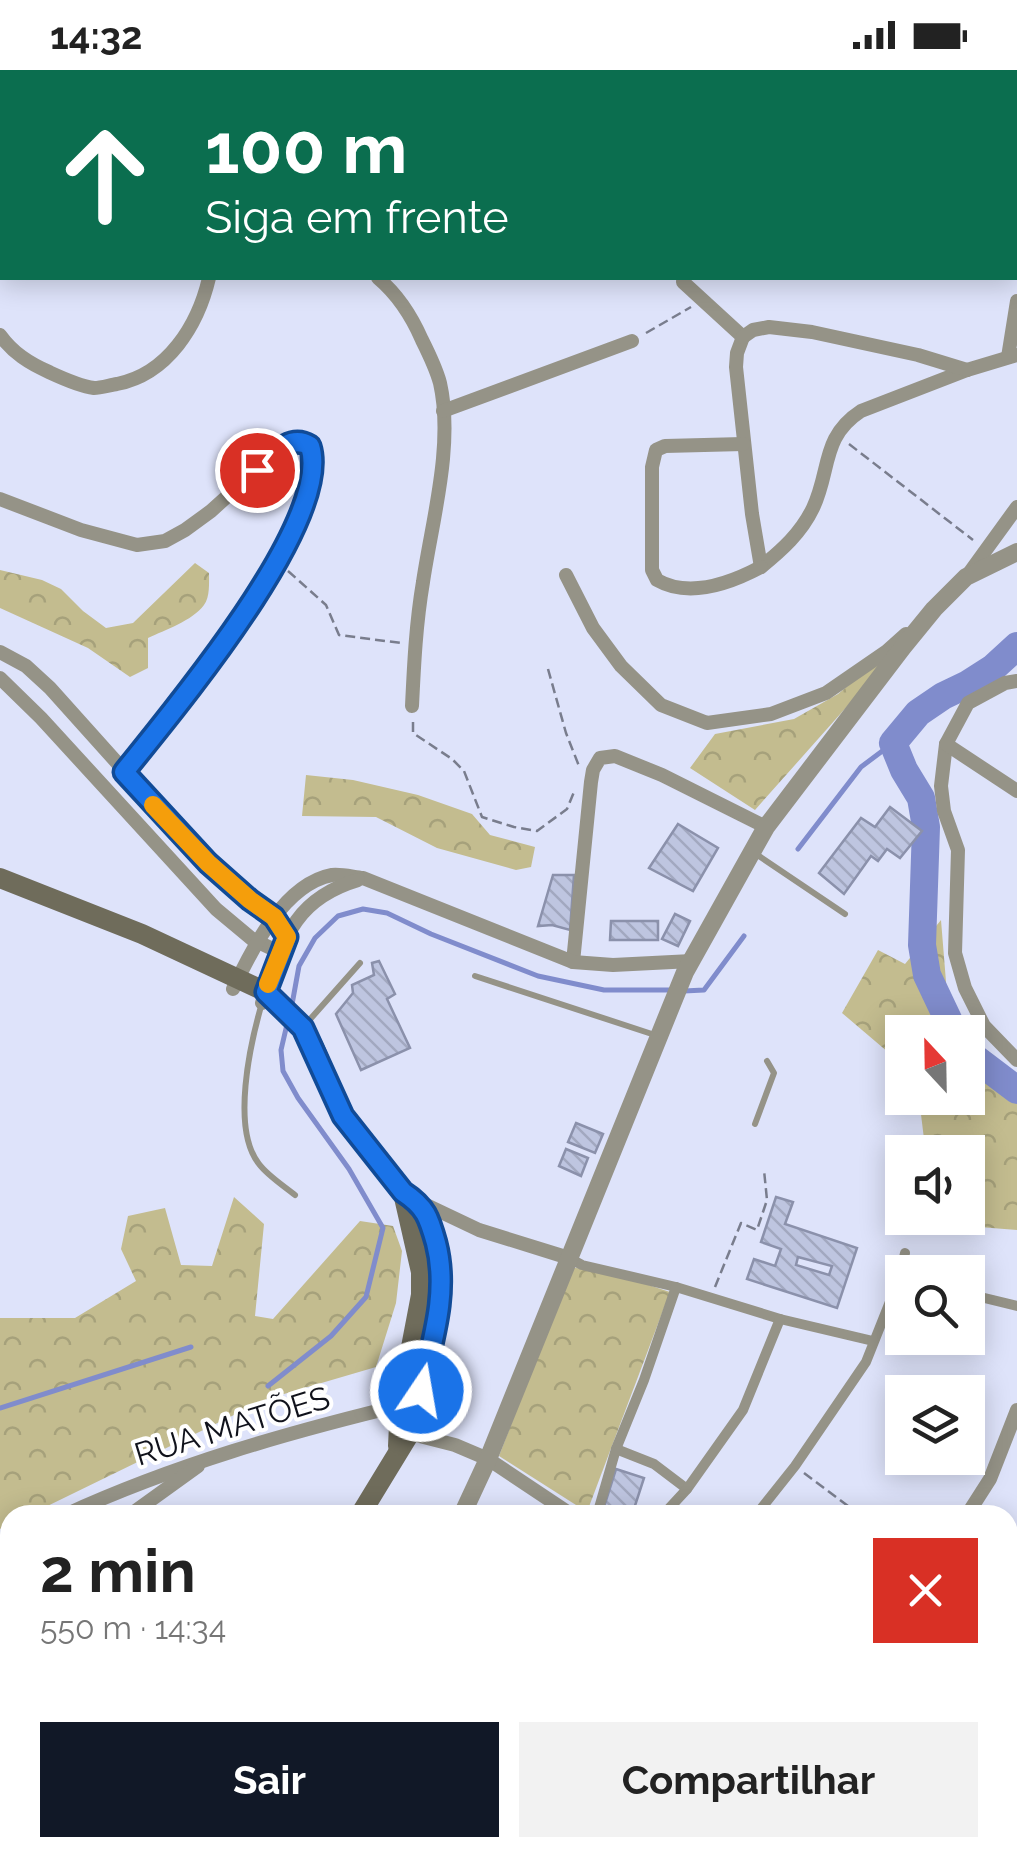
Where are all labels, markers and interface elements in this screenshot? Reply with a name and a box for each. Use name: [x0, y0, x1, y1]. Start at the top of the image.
text: 14:32: [50, 13, 143, 58]
text: 100 m: [205, 107, 408, 189]
icon: ahead: [40, 110, 170, 240]
text: Siga em frente: [205, 191, 509, 244]
pin: [215, 428, 300, 513]
icon: arrive: [230, 443, 285, 498]
north arrow: [885, 1015, 985, 1115]
map controls: [885, 1015, 985, 1475]
button: sound: [885, 1135, 985, 1235]
button: search: [885, 1255, 985, 1355]
position arrow: [369, 1339, 473, 1443]
button: layers: [885, 1375, 985, 1475]
street label: RUA MATÕES: [130, 1378, 334, 1473]
text: 2 min: [40, 1536, 196, 1606]
button: close: [873, 1538, 978, 1643]
text: 550 m · 14:34: [40, 1609, 226, 1646]
button: Sair: [40, 1722, 499, 1837]
button: Compartilhar: [519, 1722, 978, 1837]

